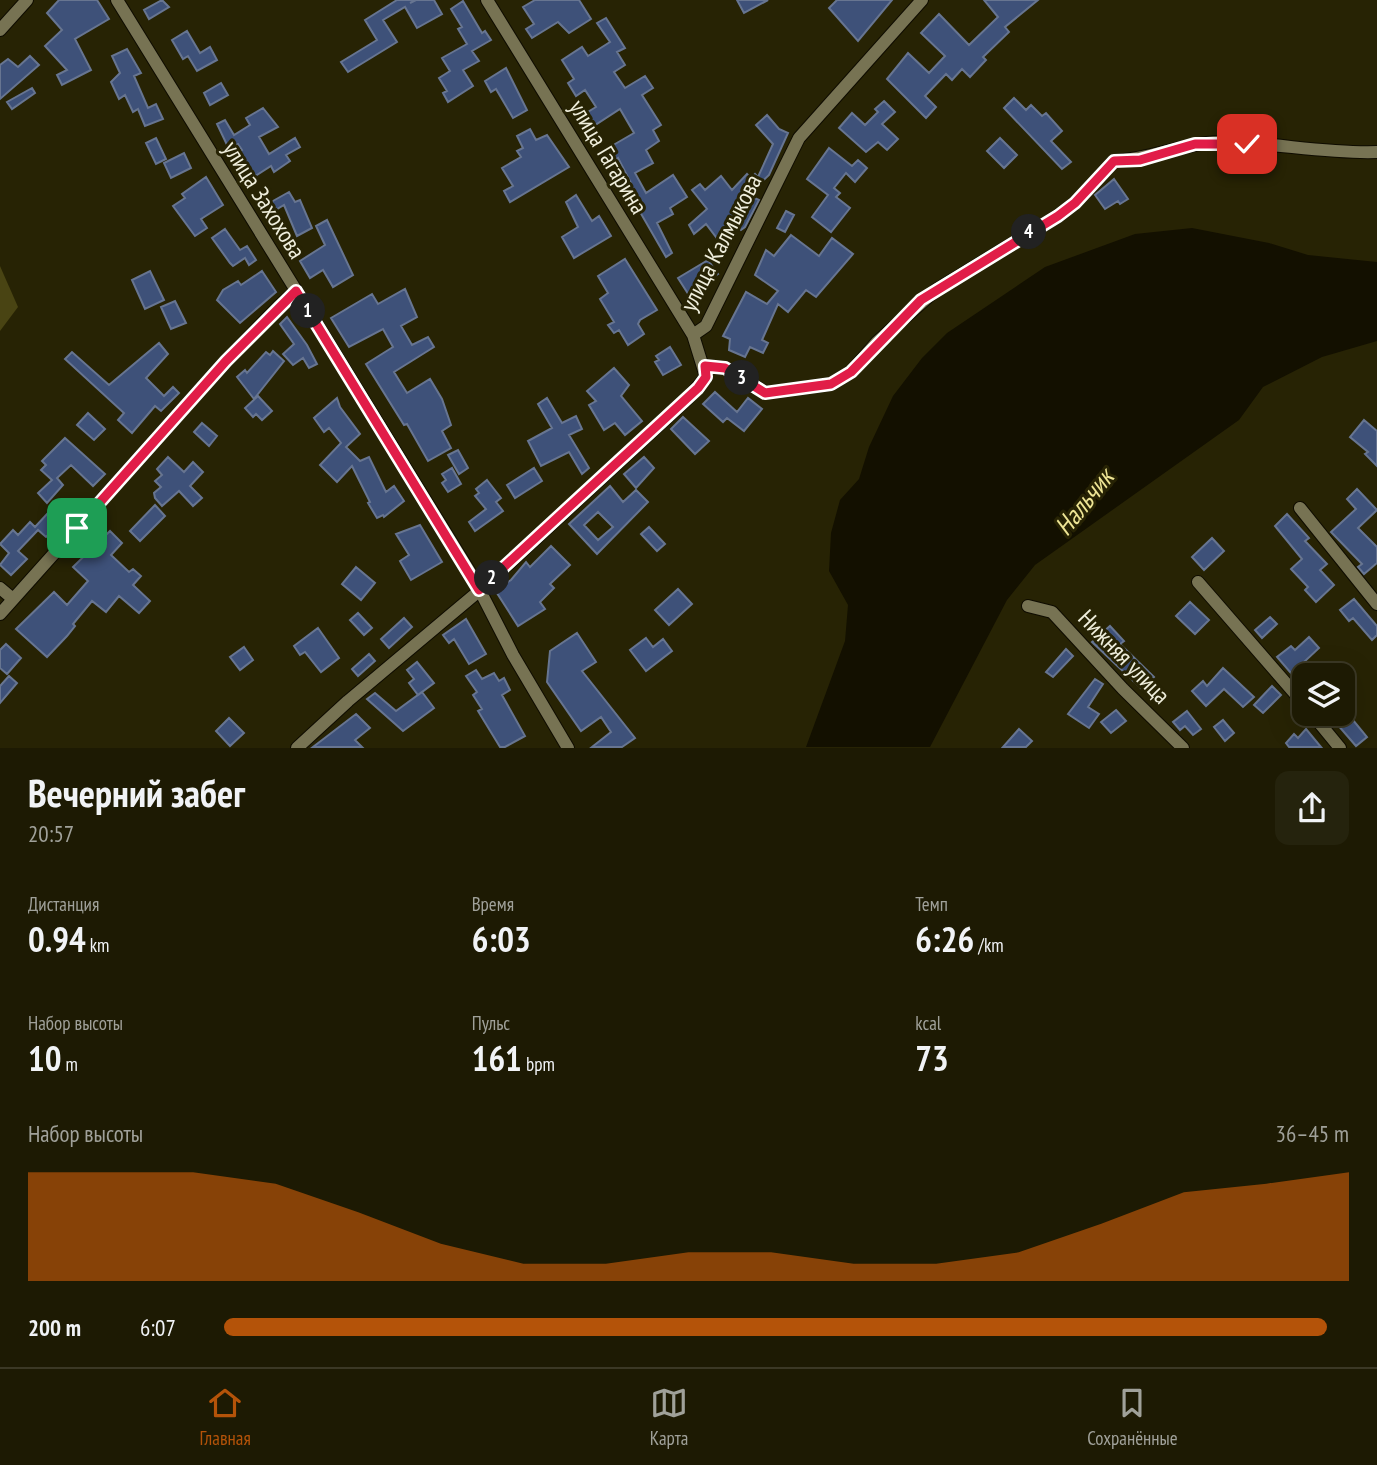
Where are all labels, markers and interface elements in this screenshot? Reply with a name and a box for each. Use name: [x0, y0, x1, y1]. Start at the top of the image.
street label: улица Гагарина: [562, 94, 655, 220]
pin: [1217, 114, 1277, 174]
icon: check: [1228, 125, 1266, 163]
street label: улица Захохова: [216, 135, 313, 264]
street label: улица Калмыкова: [673, 169, 768, 317]
pin: 4: [1012, 215, 1046, 250]
text: 4: [1024, 219, 1033, 243]
pin: 1: [290, 294, 326, 328]
text: 1: [303, 298, 312, 322]
pin: 3: [724, 360, 760, 396]
text: 3: [737, 365, 746, 389]
water label: Нальчик: [1047, 460, 1122, 542]
pin: [47, 498, 107, 558]
icon: arrive: [58, 509, 96, 547]
pin: 2: [475, 560, 510, 596]
text: 2: [487, 565, 496, 589]
street label: Нижняя улица: [1072, 603, 1177, 710]
map controls: [1292, 663, 1355, 726]
button: layers: [1292, 663, 1355, 726]
text: Вечерний забег: [28, 768, 245, 817]
button: share: [1275, 771, 1349, 845]
text: 20:57: [28, 819, 74, 848]
text: Дистанция: [28, 892, 99, 916]
text: Время: [472, 892, 514, 916]
text: Темп: [915, 892, 948, 916]
text: 0.94: [28, 916, 86, 962]
text: 6:03: [472, 916, 531, 962]
text: 6:26: [915, 916, 974, 962]
text: km: [86, 933, 109, 957]
text: /km: [974, 933, 1004, 957]
text: Набор высоты: [28, 1011, 123, 1035]
text: Пульс: [472, 1011, 510, 1035]
text: kcal: [915, 1011, 941, 1035]
text: 10: [28, 1035, 61, 1081]
text: 161: [472, 1035, 522, 1081]
text: 73: [915, 1035, 949, 1081]
text: m: [61, 1052, 78, 1076]
text: bpm: [522, 1052, 555, 1076]
text: Набор высоты: [28, 1119, 143, 1148]
text: 36–45 m: [1276, 1119, 1349, 1148]
text: 200 m: [28, 1313, 81, 1342]
text: 6:07: [140, 1313, 176, 1342]
tab: Главная: [199, 1384, 251, 1450]
tab: Карта: [650, 1384, 688, 1450]
tab: Сохранённые: [1087, 1384, 1178, 1450]

